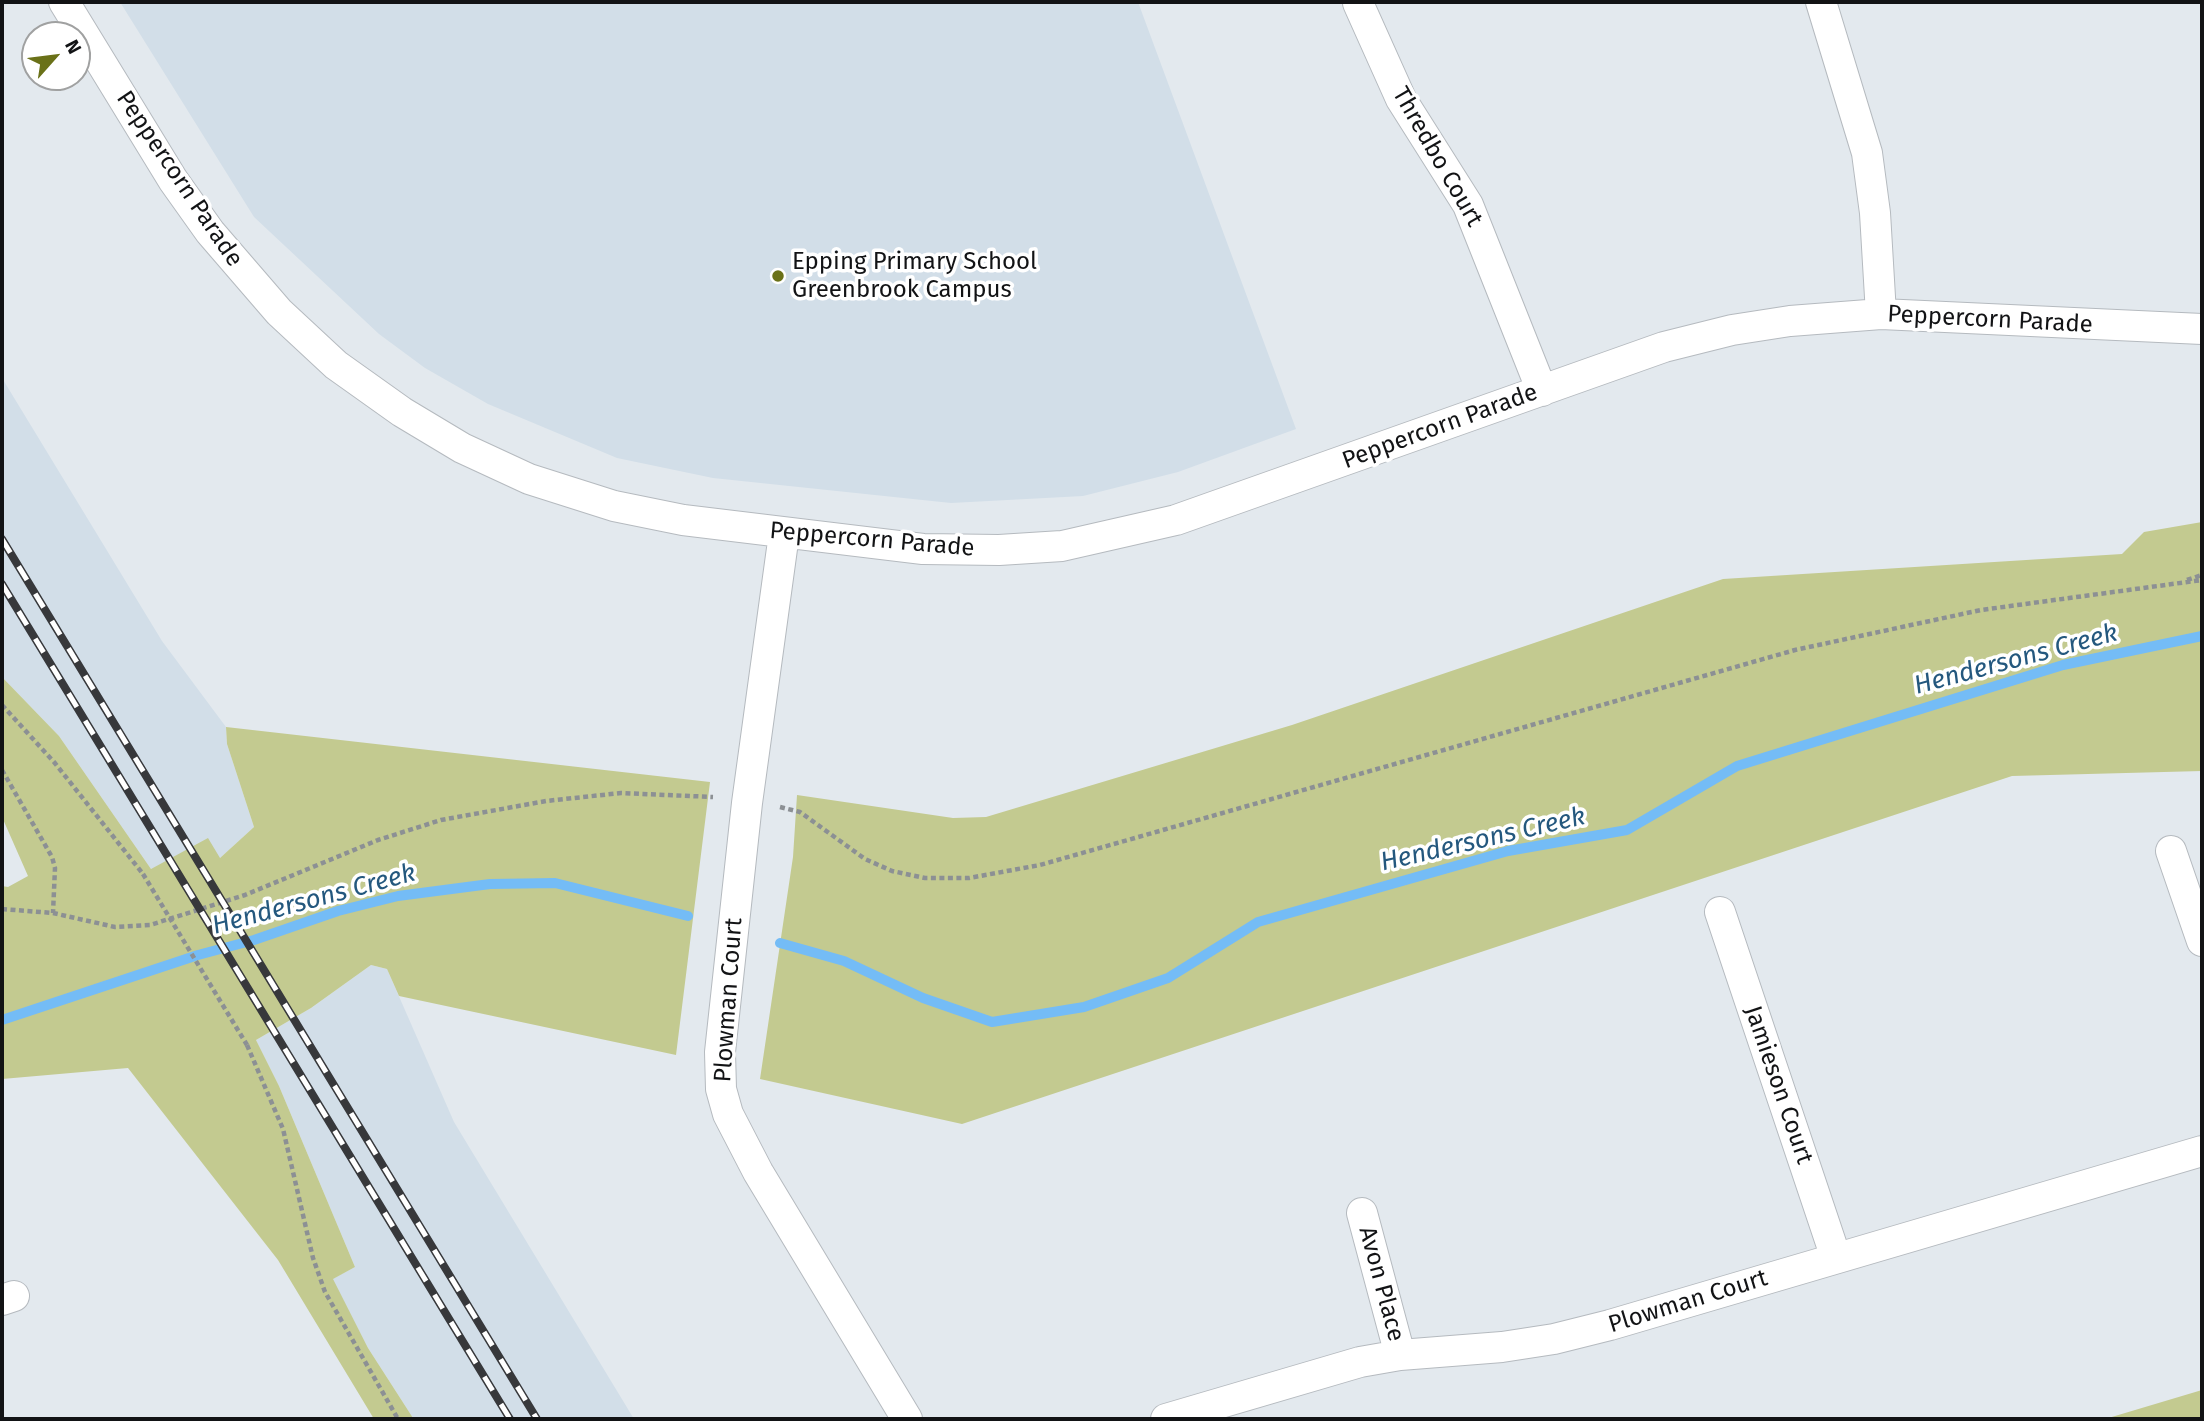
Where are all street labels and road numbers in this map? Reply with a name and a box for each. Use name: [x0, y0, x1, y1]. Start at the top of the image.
street label: Thredbo Court: [1386, 82, 1488, 232]
street label: Peppercorn Parade: [110, 86, 248, 272]
street label: Peppercorn Parade: [1887, 300, 2093, 340]
street label: Peppercorn Parade: [1338, 378, 1542, 476]
street label: Peppercorn Parade: [768, 517, 976, 563]
street label: Plowman Court: [709, 917, 749, 1083]
street label: Jamieson Court: [1737, 1002, 1819, 1168]
street label: Avon Place: [1352, 1223, 1410, 1345]
street label: Plowman Court: [1605, 1264, 1771, 1340]

